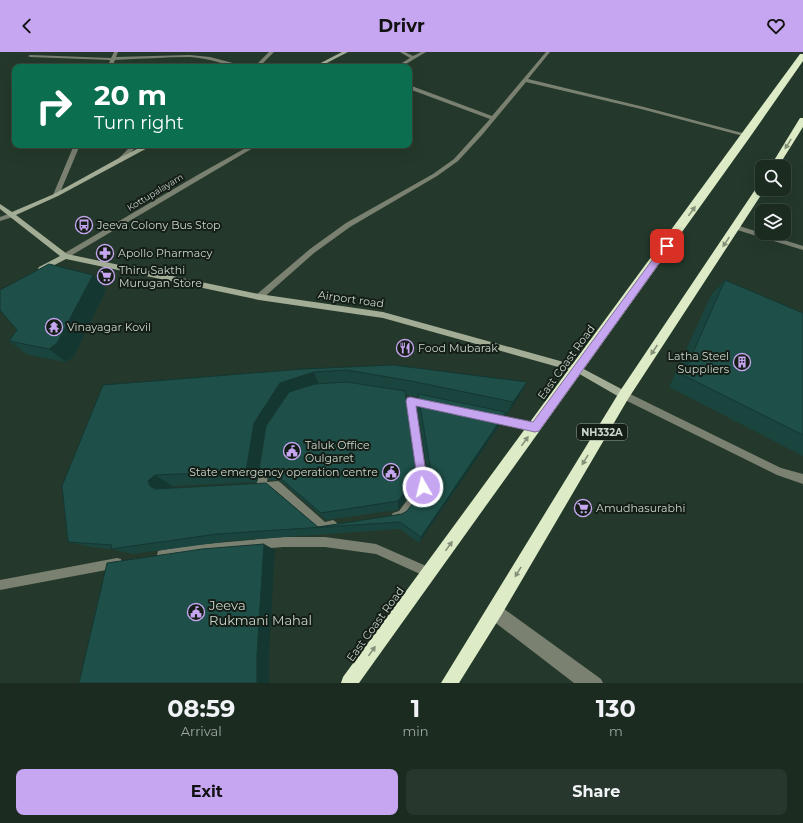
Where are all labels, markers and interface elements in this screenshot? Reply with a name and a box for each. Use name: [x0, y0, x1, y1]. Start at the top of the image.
icon: back: [16, 15, 38, 37]
text: Drivr: [378, 15, 425, 37]
icon: heart: [765, 15, 787, 37]
text: 20 m: [94, 78, 167, 112]
icon: right: [28, 80, 80, 132]
text: Turn right: [94, 112, 184, 134]
one-way arrow: [785, 138, 792, 150]
map controls: [755, 160, 791, 240]
button: search: [755, 160, 791, 196]
street label: Kottupalayam: [125, 171, 185, 213]
button: layers: [755, 204, 791, 240]
one-way arrow: [688, 206, 696, 217]
bus stop icon: Jeeva Colony Bus Stop: [74, 215, 94, 235]
place label: Jeeva Colony Bus Stop: [96, 218, 221, 232]
pin: [650, 229, 684, 263]
icon: arrive: [656, 235, 678, 257]
one-way arrow: [722, 237, 730, 247]
pharmacy icon: Apollo Pharmacy: [95, 243, 115, 263]
place label: Apollo Pharmacy: [118, 246, 212, 260]
place label: Thiru Sakthi Murugan Store: [119, 263, 202, 290]
supermarket icon: Thiru Sakthi Murugan Store: [96, 266, 116, 286]
street label: Airport road: [317, 287, 385, 311]
temple icon: Vinayagar Kovil: [44, 317, 64, 337]
place label: Vinayagar Kovil: [67, 320, 151, 334]
street label: East Coast Road: [534, 322, 598, 402]
restaurant icon: Food Mubarak: [395, 338, 415, 358]
place label: Food Mubarak: [418, 341, 498, 355]
one-way arrow: [650, 345, 658, 356]
place label: Latha Steel Suppliers: [667, 349, 730, 376]
building icon: Latha Steel Suppliers: [732, 352, 752, 372]
road number: NH332A: [577, 424, 627, 440]
one-way arrow: [521, 436, 529, 447]
place label: Taluk Office Oulgaret: [305, 438, 370, 465]
public building icon: Taluk Office Oulgaret: [282, 441, 302, 461]
one-way arrow: [581, 454, 588, 466]
public building icon: State emergency operation centre: [381, 462, 401, 482]
place label: State emergency operation centre: [189, 465, 378, 479]
position arrow: [402, 466, 444, 508]
supermarket icon: Amudhasurabhi: [573, 498, 593, 518]
place label: Amudhasurabhi: [596, 501, 685, 515]
one-way arrow: [444, 541, 453, 552]
one-way arrow: [514, 566, 521, 578]
street label: East Coast Road: [343, 584, 407, 664]
place label: Jeeva Rukmani Mahal: [208, 597, 312, 628]
public building icon: Jeeva Rukmani Mahal: [186, 602, 206, 622]
one-way arrow: [368, 646, 376, 657]
text: 08:59: [167, 694, 235, 723]
text: 1: [411, 694, 420, 723]
text: 130: [596, 694, 636, 723]
text: Arrival: [181, 723, 222, 739]
text: min: [403, 723, 429, 739]
text: m: [609, 723, 623, 739]
button: Exit: [16, 769, 398, 815]
button: Share: [406, 769, 787, 815]

